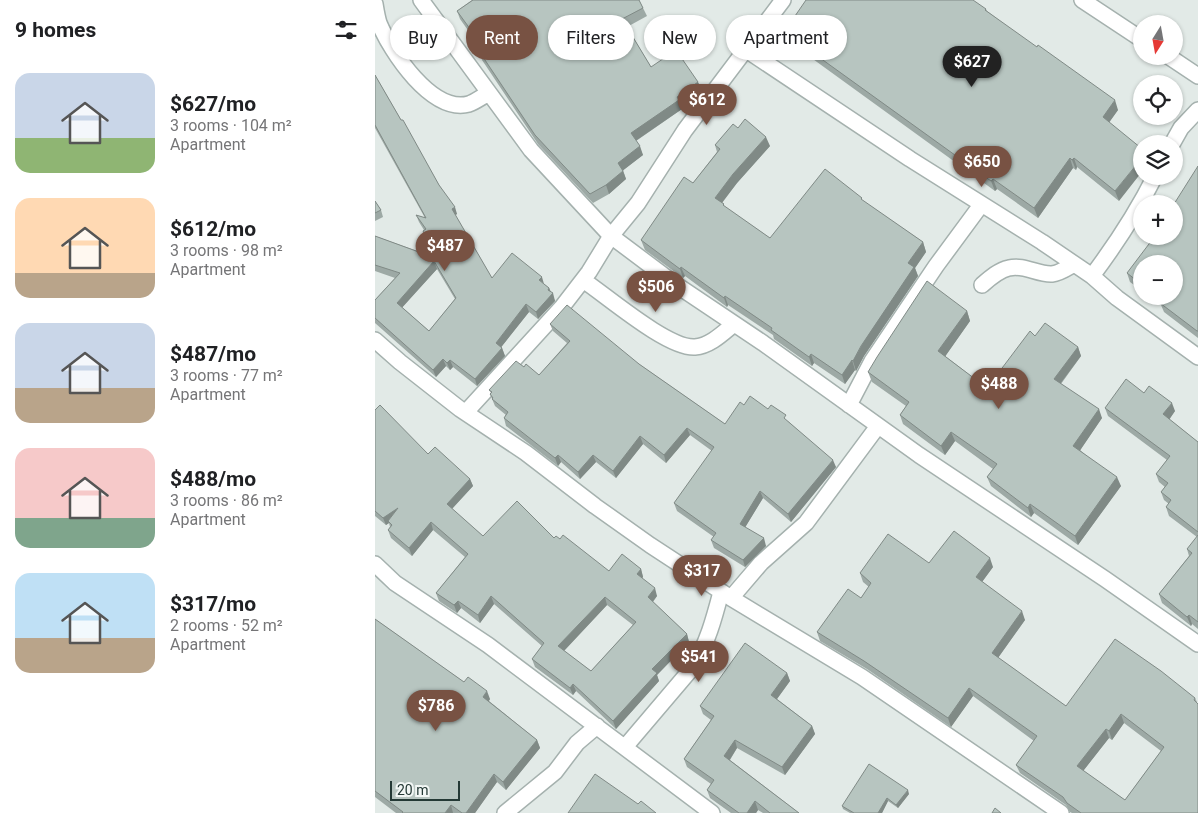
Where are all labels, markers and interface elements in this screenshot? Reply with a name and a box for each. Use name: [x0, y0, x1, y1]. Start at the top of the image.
chip: Buy: [390, 15, 456, 60]
chip: Rent: [466, 15, 538, 60]
chip: Filters: [548, 15, 634, 60]
chip: New: [644, 15, 716, 60]
chip: Apartment: [726, 15, 847, 60]
north arrow: [1133, 15, 1183, 65]
map controls: [1133, 15, 1183, 305]
icon: filters: [332, 16, 360, 44]
text: 9 homes: [15, 18, 96, 42]
pin: $627: [942, 46, 1002, 88]
text: $627: [954, 52, 990, 71]
button: locate: [1133, 75, 1183, 125]
pin: $612: [677, 84, 737, 126]
text: $612: [689, 90, 725, 109]
text: $627/mo: [170, 92, 256, 116]
icon: home: [55, 93, 115, 153]
text: 3 rooms · 104 m²: [170, 116, 292, 135]
text: Apartment: [170, 135, 246, 154]
button: layers: [1133, 135, 1183, 185]
pin: $650: [952, 146, 1012, 188]
text: $650: [964, 152, 1000, 171]
button: +: [1133, 195, 1183, 245]
text: $612/mo: [170, 217, 256, 241]
icon: home: [55, 218, 115, 278]
pin: $487: [415, 230, 475, 272]
text: $487: [427, 236, 463, 255]
text: 3 rooms · 98 m²: [170, 241, 283, 260]
button: −: [1133, 255, 1183, 305]
text: Apartment: [170, 260, 246, 279]
pin: $506: [626, 270, 686, 313]
text: $506: [638, 277, 674, 296]
text: $487/mo: [170, 342, 256, 366]
icon: home: [55, 343, 115, 403]
text: 3 rooms · 77 m²: [170, 366, 283, 385]
pin: $488: [969, 368, 1029, 410]
text: $488: [981, 374, 1017, 393]
text: Apartment: [170, 385, 246, 404]
text: $488/mo: [170, 467, 256, 491]
icon: home: [55, 468, 115, 528]
text: 3 rooms · 86 m²: [170, 491, 283, 510]
text: Apartment: [170, 510, 246, 529]
pin: $317: [672, 554, 732, 597]
text: $317: [684, 561, 720, 580]
text: $317/mo: [170, 592, 256, 616]
icon: home: [55, 593, 115, 653]
text: 2 rooms · 52 m²: [170, 616, 283, 635]
text: Apartment: [170, 635, 246, 654]
pin: $541: [669, 640, 729, 683]
text: $541: [681, 647, 717, 666]
pin: $786: [406, 690, 466, 732]
text: $786: [418, 696, 454, 715]
scale bar: [390, 778, 460, 801]
text: 20 m: [397, 782, 429, 798]

